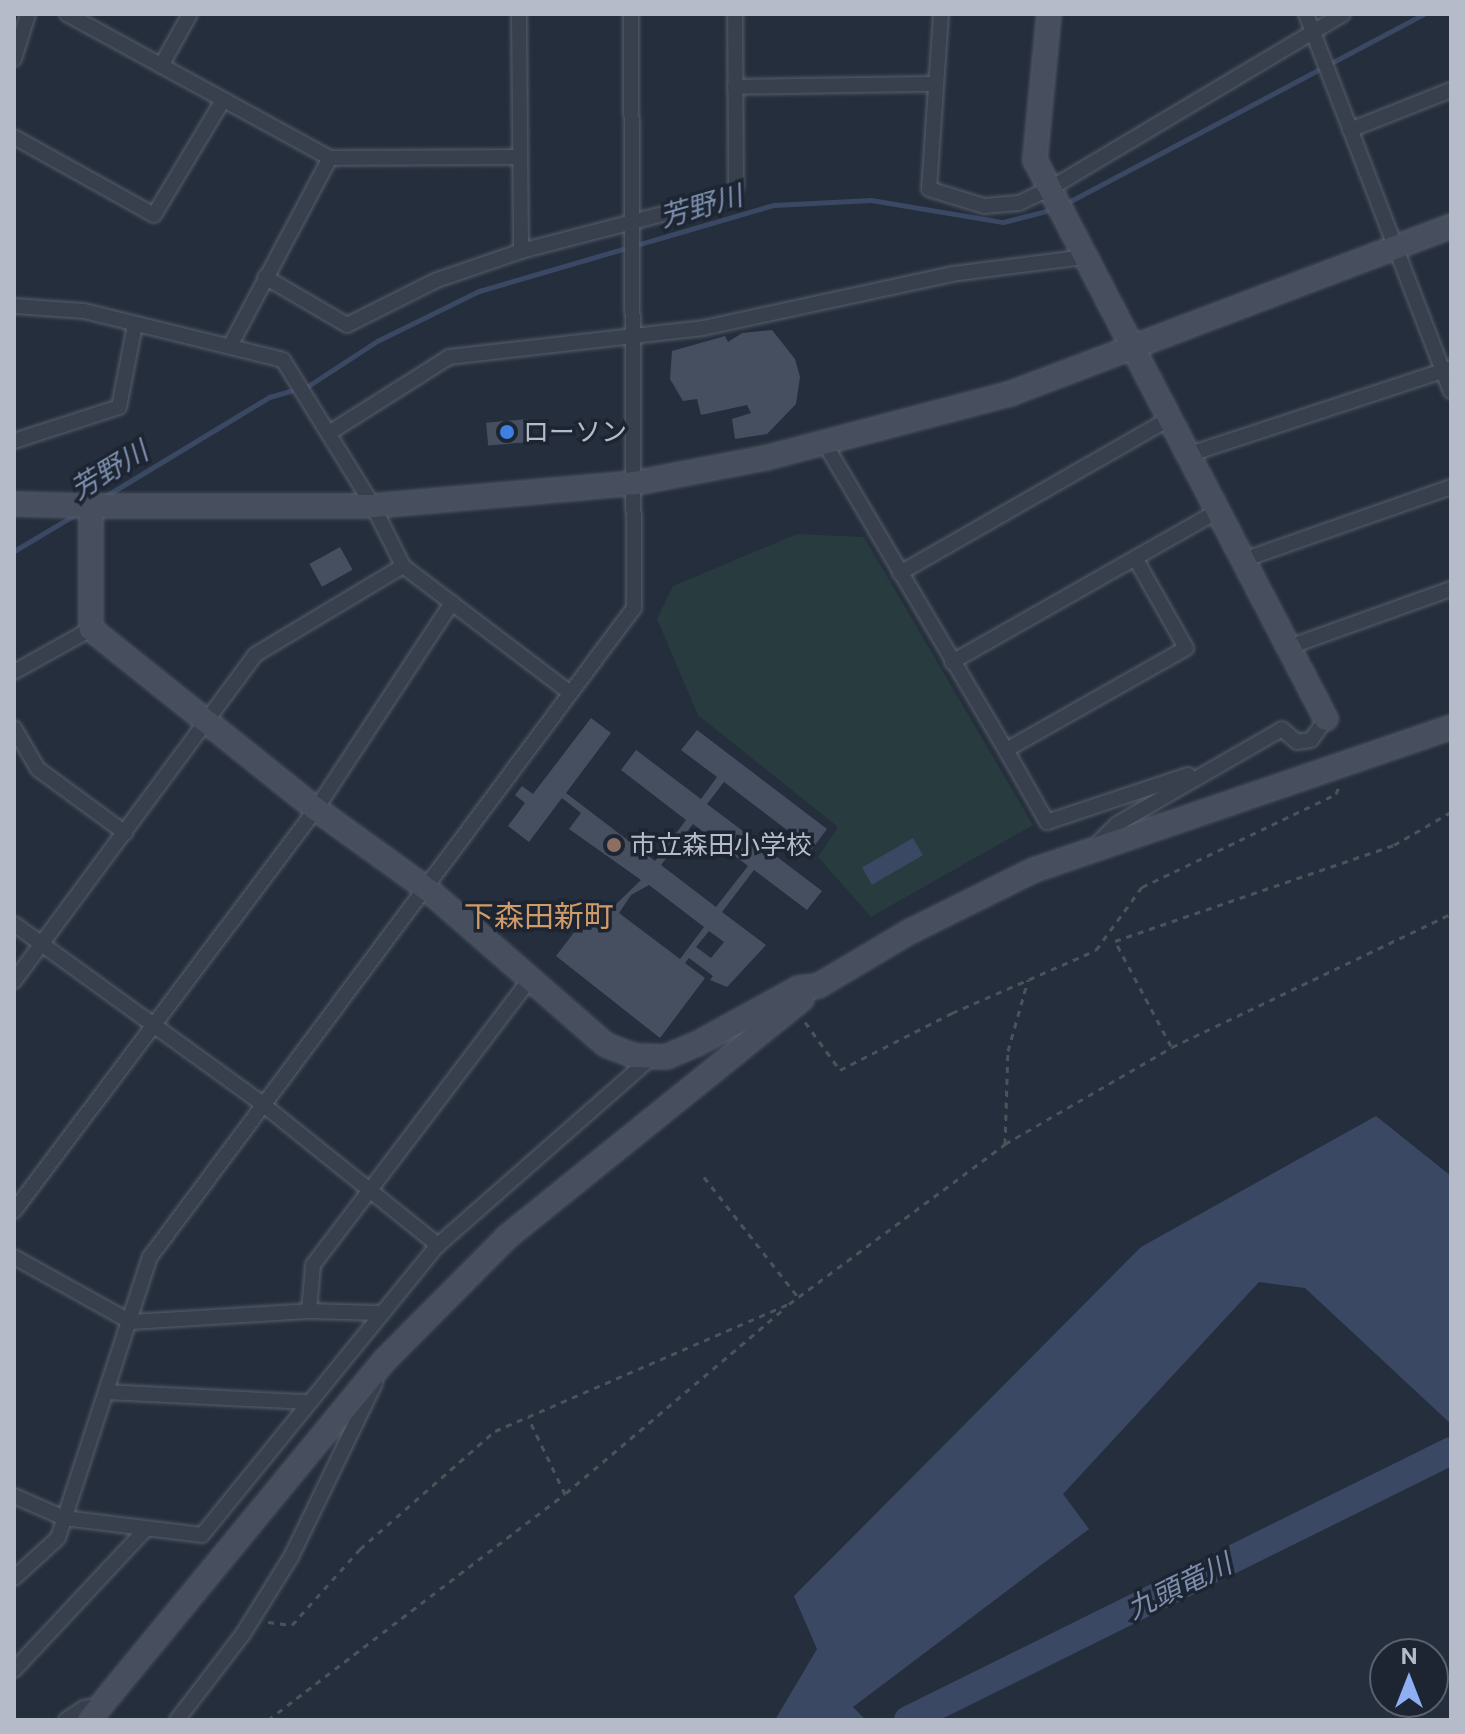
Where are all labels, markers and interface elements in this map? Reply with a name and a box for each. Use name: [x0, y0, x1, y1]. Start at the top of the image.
water label: 芳野川: [656, 178, 746, 234]
place label: ローソン: [523, 416, 627, 448]
marker: ローソン: [498, 423, 516, 441]
water label: 芳野川: [64, 434, 154, 506]
place label: 市立森田小学校: [630, 829, 812, 861]
marker: 市立森田小学校: [605, 836, 623, 854]
district label: 下森田新町: [464, 898, 614, 934]
water label: 九頭竜川: [1121, 1546, 1237, 1626]
north arrow: [1369, 1638, 1449, 1718]
text: N: [1400, 1643, 1418, 1669]

